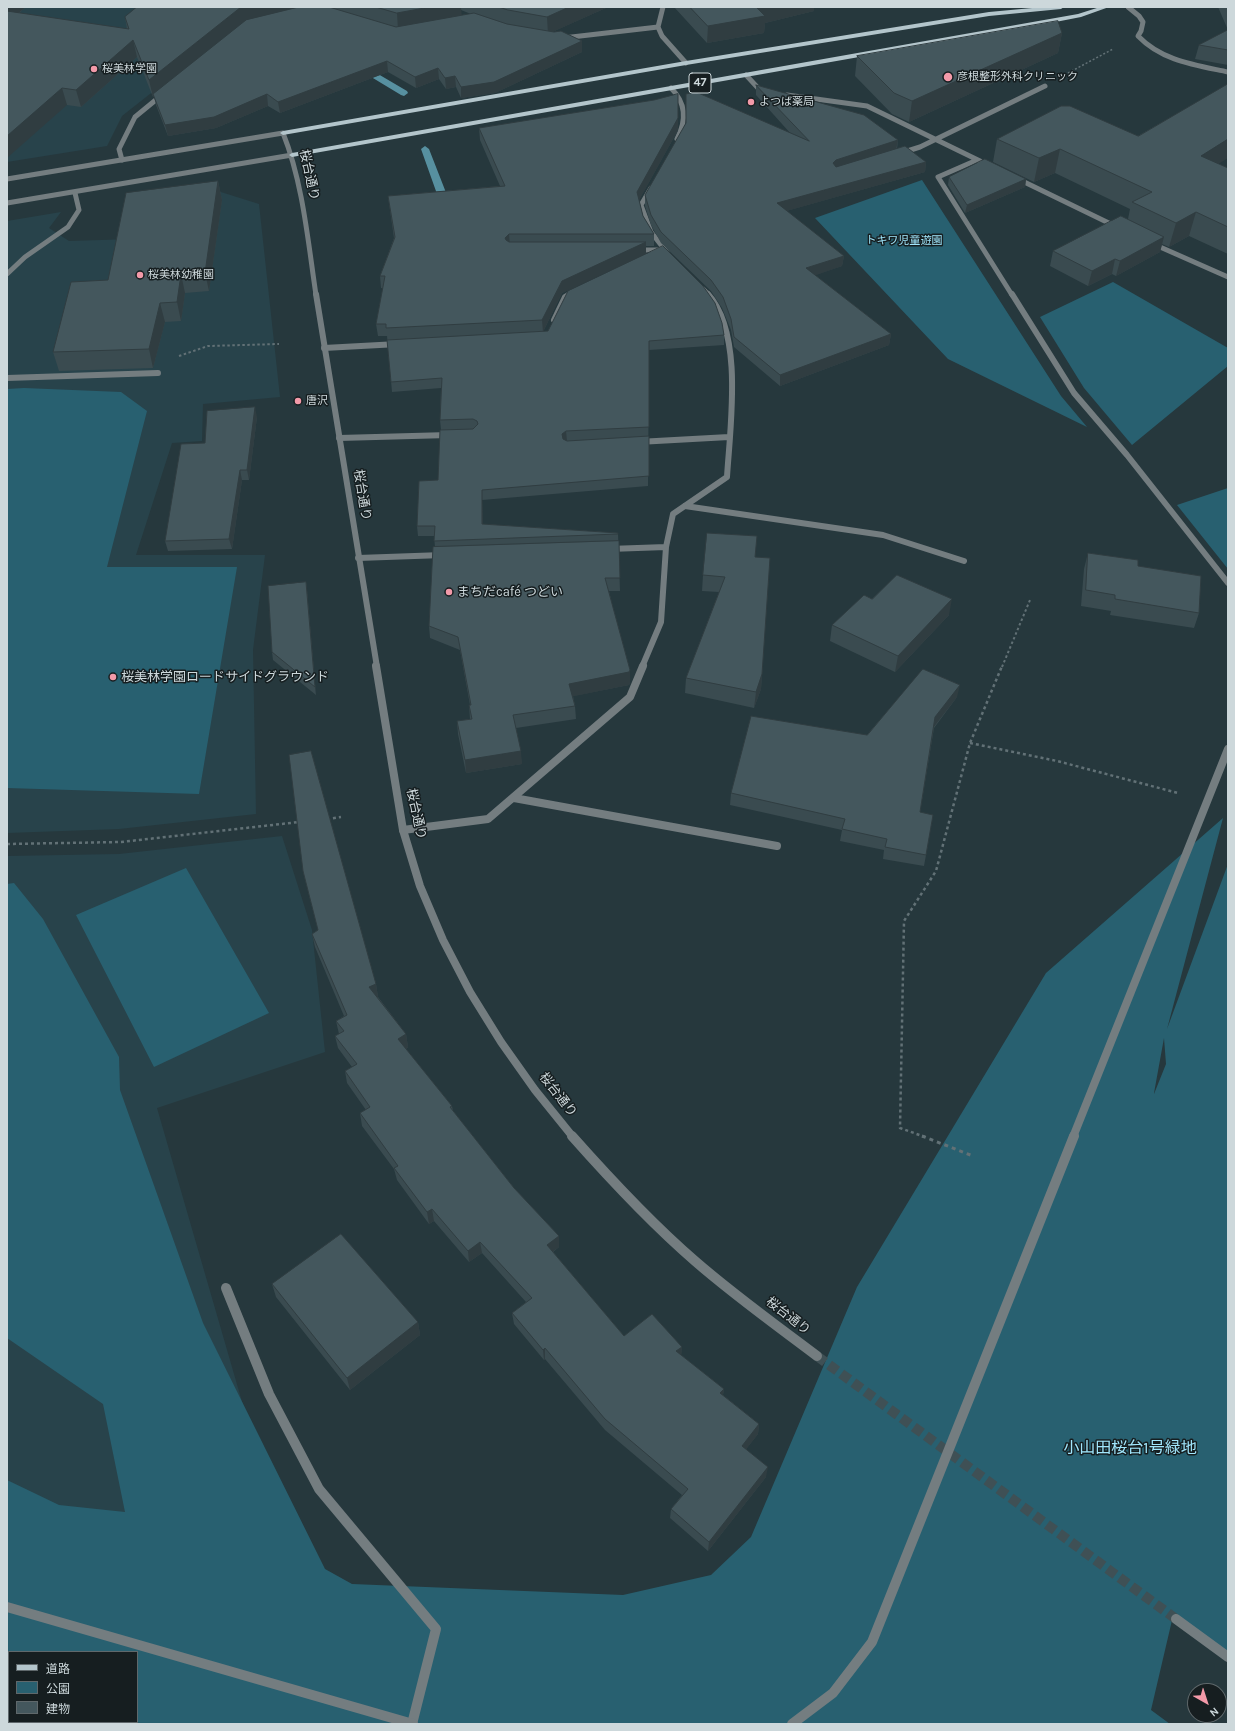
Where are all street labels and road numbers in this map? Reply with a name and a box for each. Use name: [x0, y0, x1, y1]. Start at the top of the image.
road number: 47: [689, 73, 711, 93]
street label: 桜台通り: [296, 148, 322, 202]
street label: 桜台通り: [350, 468, 374, 522]
street label: 桜台通り: [403, 787, 429, 841]
street label: 桜台通り: [536, 1070, 580, 1120]
street label: 桜台通り: [763, 1294, 813, 1338]

